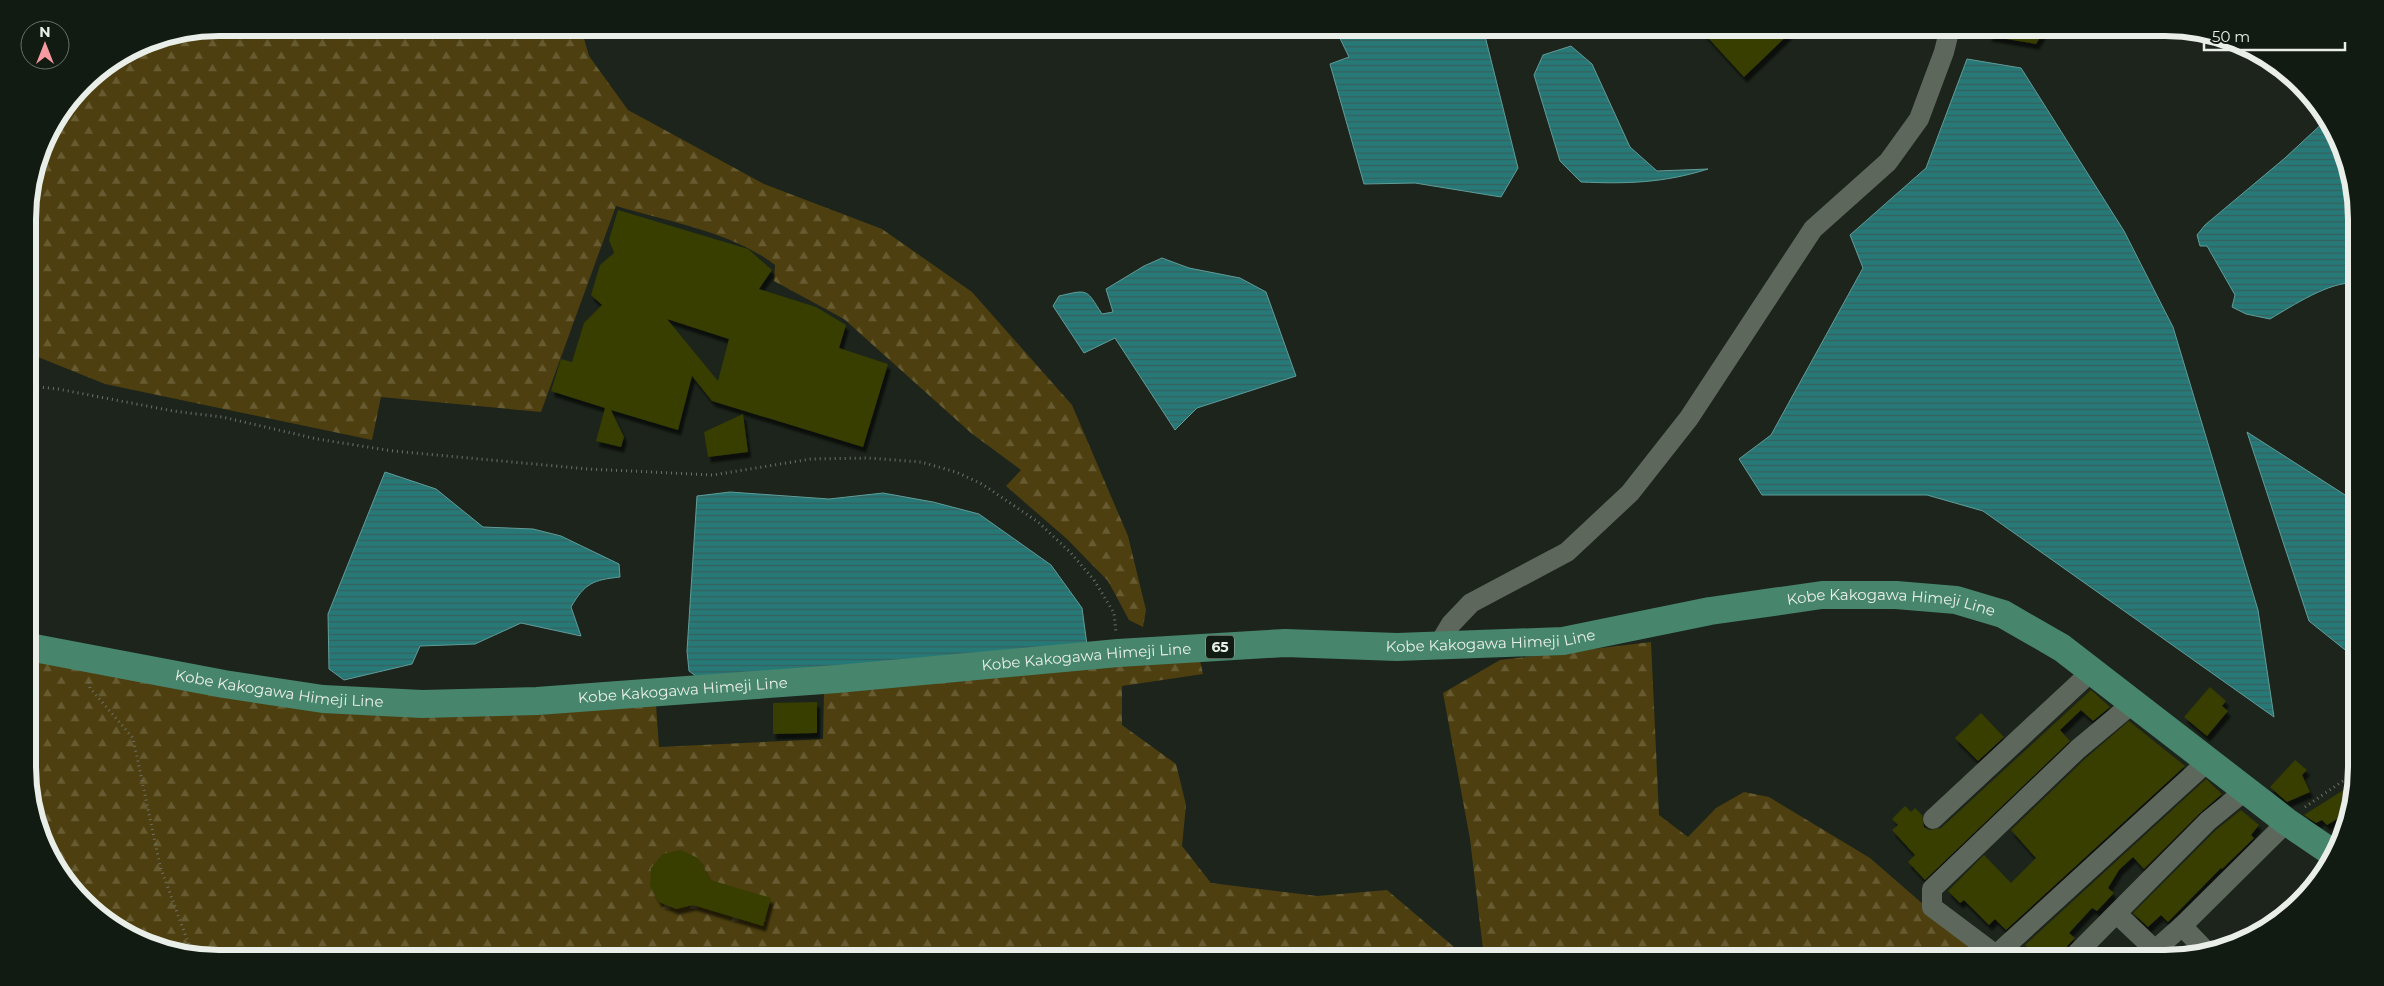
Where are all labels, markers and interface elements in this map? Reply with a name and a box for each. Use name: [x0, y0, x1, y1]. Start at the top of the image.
north arrow: [20, 20, 70, 70]
scale bar: [2204, 20, 2345, 52]
text: N: [39, 23, 51, 41]
text: 50 m: [2212, 27, 2250, 46]
street label: Kobe Kakogawa Himeji Line: [1785, 585, 1998, 620]
street label: Kobe Kakogawa Himeji Line: [1385, 625, 1597, 656]
road number: 65: [1206, 636, 1234, 659]
street label: Kobe Kakogawa Himeji Line: [981, 639, 1192, 675]
street label: Kobe Kakogawa Himeji Line: [174, 665, 384, 711]
street label: Kobe Kakogawa Himeji Line: [577, 673, 788, 707]

